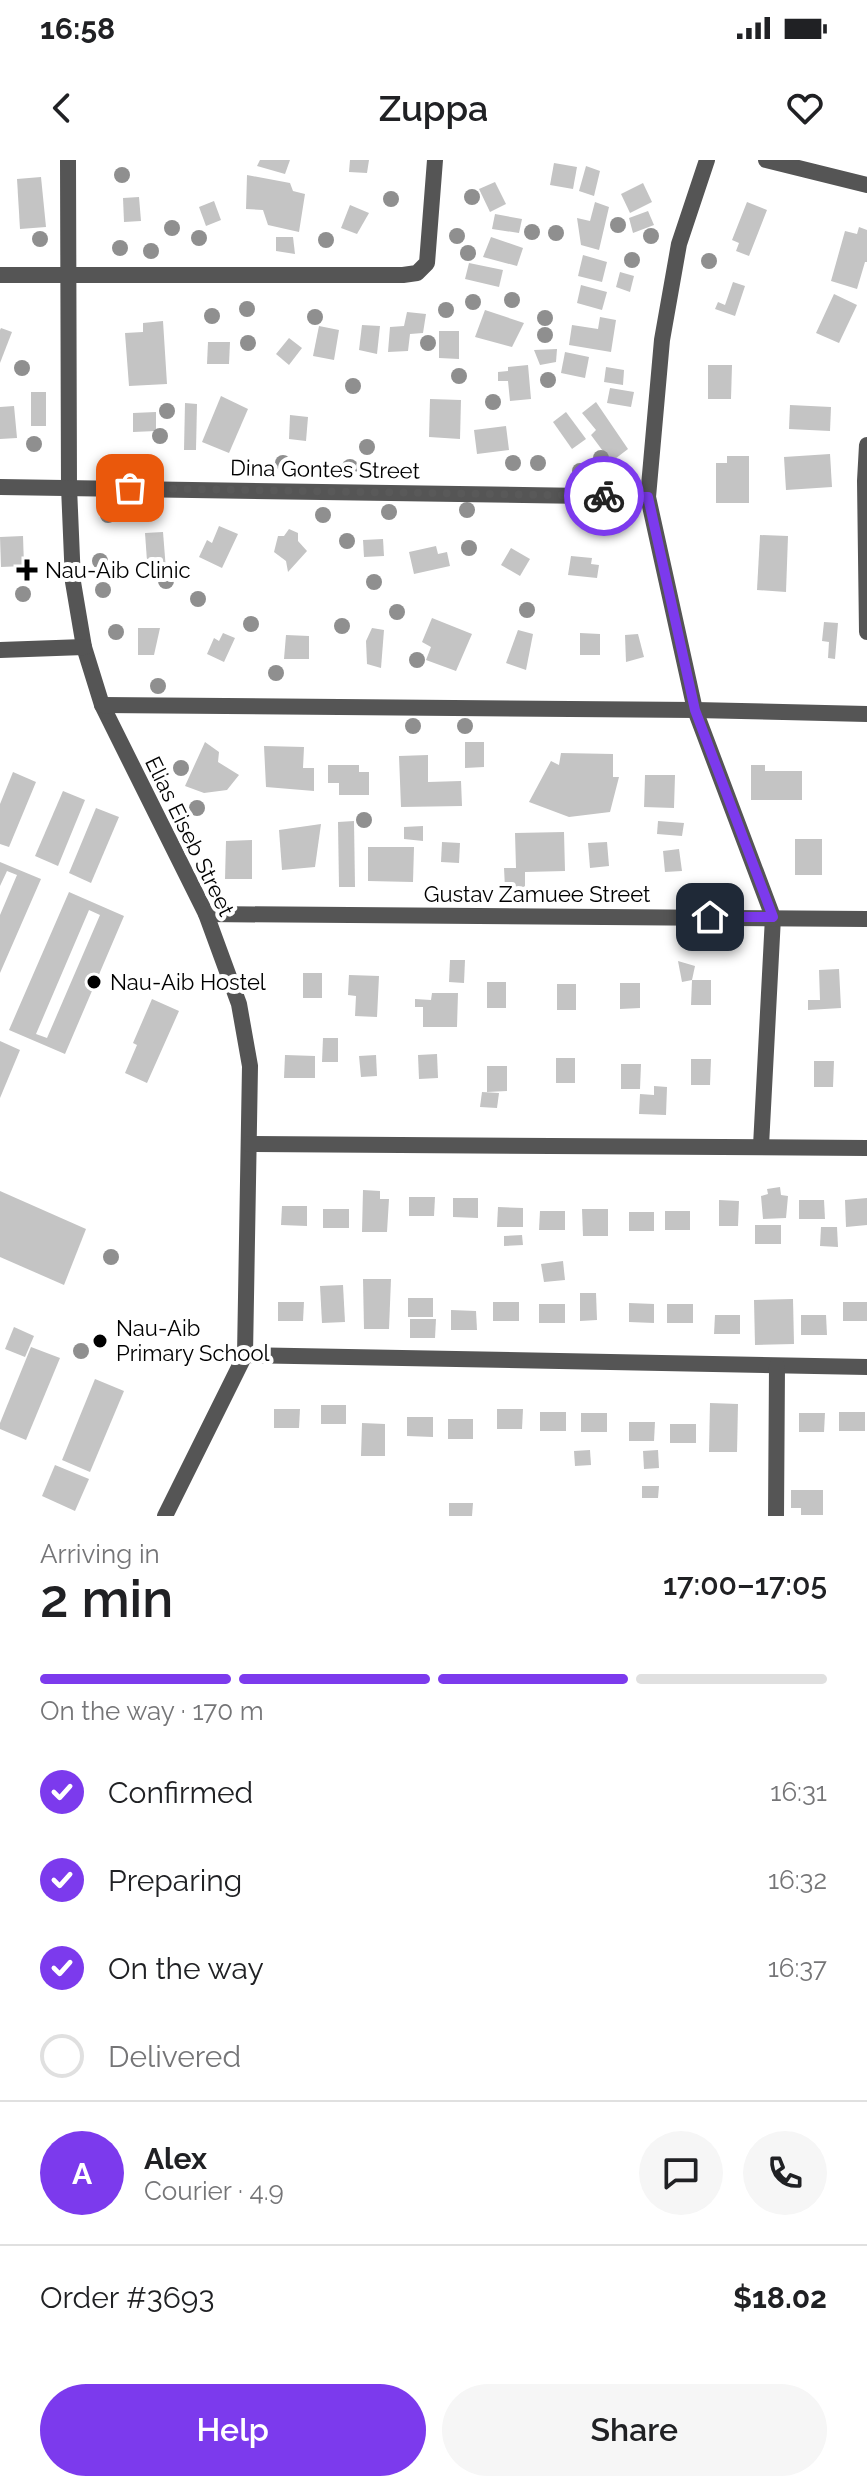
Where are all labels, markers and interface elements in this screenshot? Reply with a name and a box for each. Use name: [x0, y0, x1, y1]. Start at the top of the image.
text: 16:58: [40, 11, 115, 46]
icon: back: [40, 86, 84, 130]
icon: heart: [783, 86, 827, 130]
text: Zuppa: [379, 87, 488, 129]
pin: [96, 454, 164, 522]
street label: Dina Gontes Street: [230, 454, 421, 484]
courier: [564, 456, 644, 536]
icon: bag: [108, 466, 152, 510]
icon: bike: [582, 474, 626, 518]
place label: Nau-Aib Clinic: [45, 557, 191, 583]
marker: Nau-Aib Clinic: [16, 559, 38, 581]
street label: Elias Eiseb Street: [140, 752, 240, 921]
street label: Gustav Zamuee Street: [424, 881, 651, 907]
pin: [676, 883, 744, 951]
icon: home: [688, 895, 732, 939]
place label: Nau-Aib Hostel: [110, 969, 266, 995]
marker: Nau-Aib Hostel: [85, 973, 103, 991]
place label: Nau-Aib Primary School: [116, 1315, 270, 1366]
marker: Nau-Aib Primary School: [91, 1332, 109, 1350]
text: Arriving in: [40, 1539, 160, 1569]
text: 17:00–17:05: [663, 1567, 827, 1602]
text: 2 min: [40, 1568, 173, 1629]
text: On the way · 170 m: [40, 1696, 264, 1726]
icon: check: [40, 1770, 84, 1814]
text: Confirmed: [108, 1775, 253, 1810]
text: 16:31: [770, 1777, 827, 1807]
icon: check: [40, 1858, 84, 1902]
text: Preparing: [108, 1863, 242, 1898]
text: 16:32: [768, 1865, 827, 1895]
icon: check: [40, 1946, 84, 1990]
text: On the way: [108, 1951, 264, 1986]
text: 16:37: [768, 1953, 827, 1983]
text: Delivered: [108, 2039, 241, 2074]
button: chat: [639, 2131, 723, 2215]
button: phone: [743, 2131, 827, 2215]
text: Alex: [144, 2141, 207, 2176]
text: A: [72, 2156, 92, 2191]
text: Courier · 4.9: [144, 2176, 284, 2206]
text: Order #3693: [40, 2280, 214, 2315]
text: $18.02: [733, 2280, 827, 2315]
button: Help: [40, 2384, 426, 2476]
button: Share: [442, 2384, 827, 2476]

